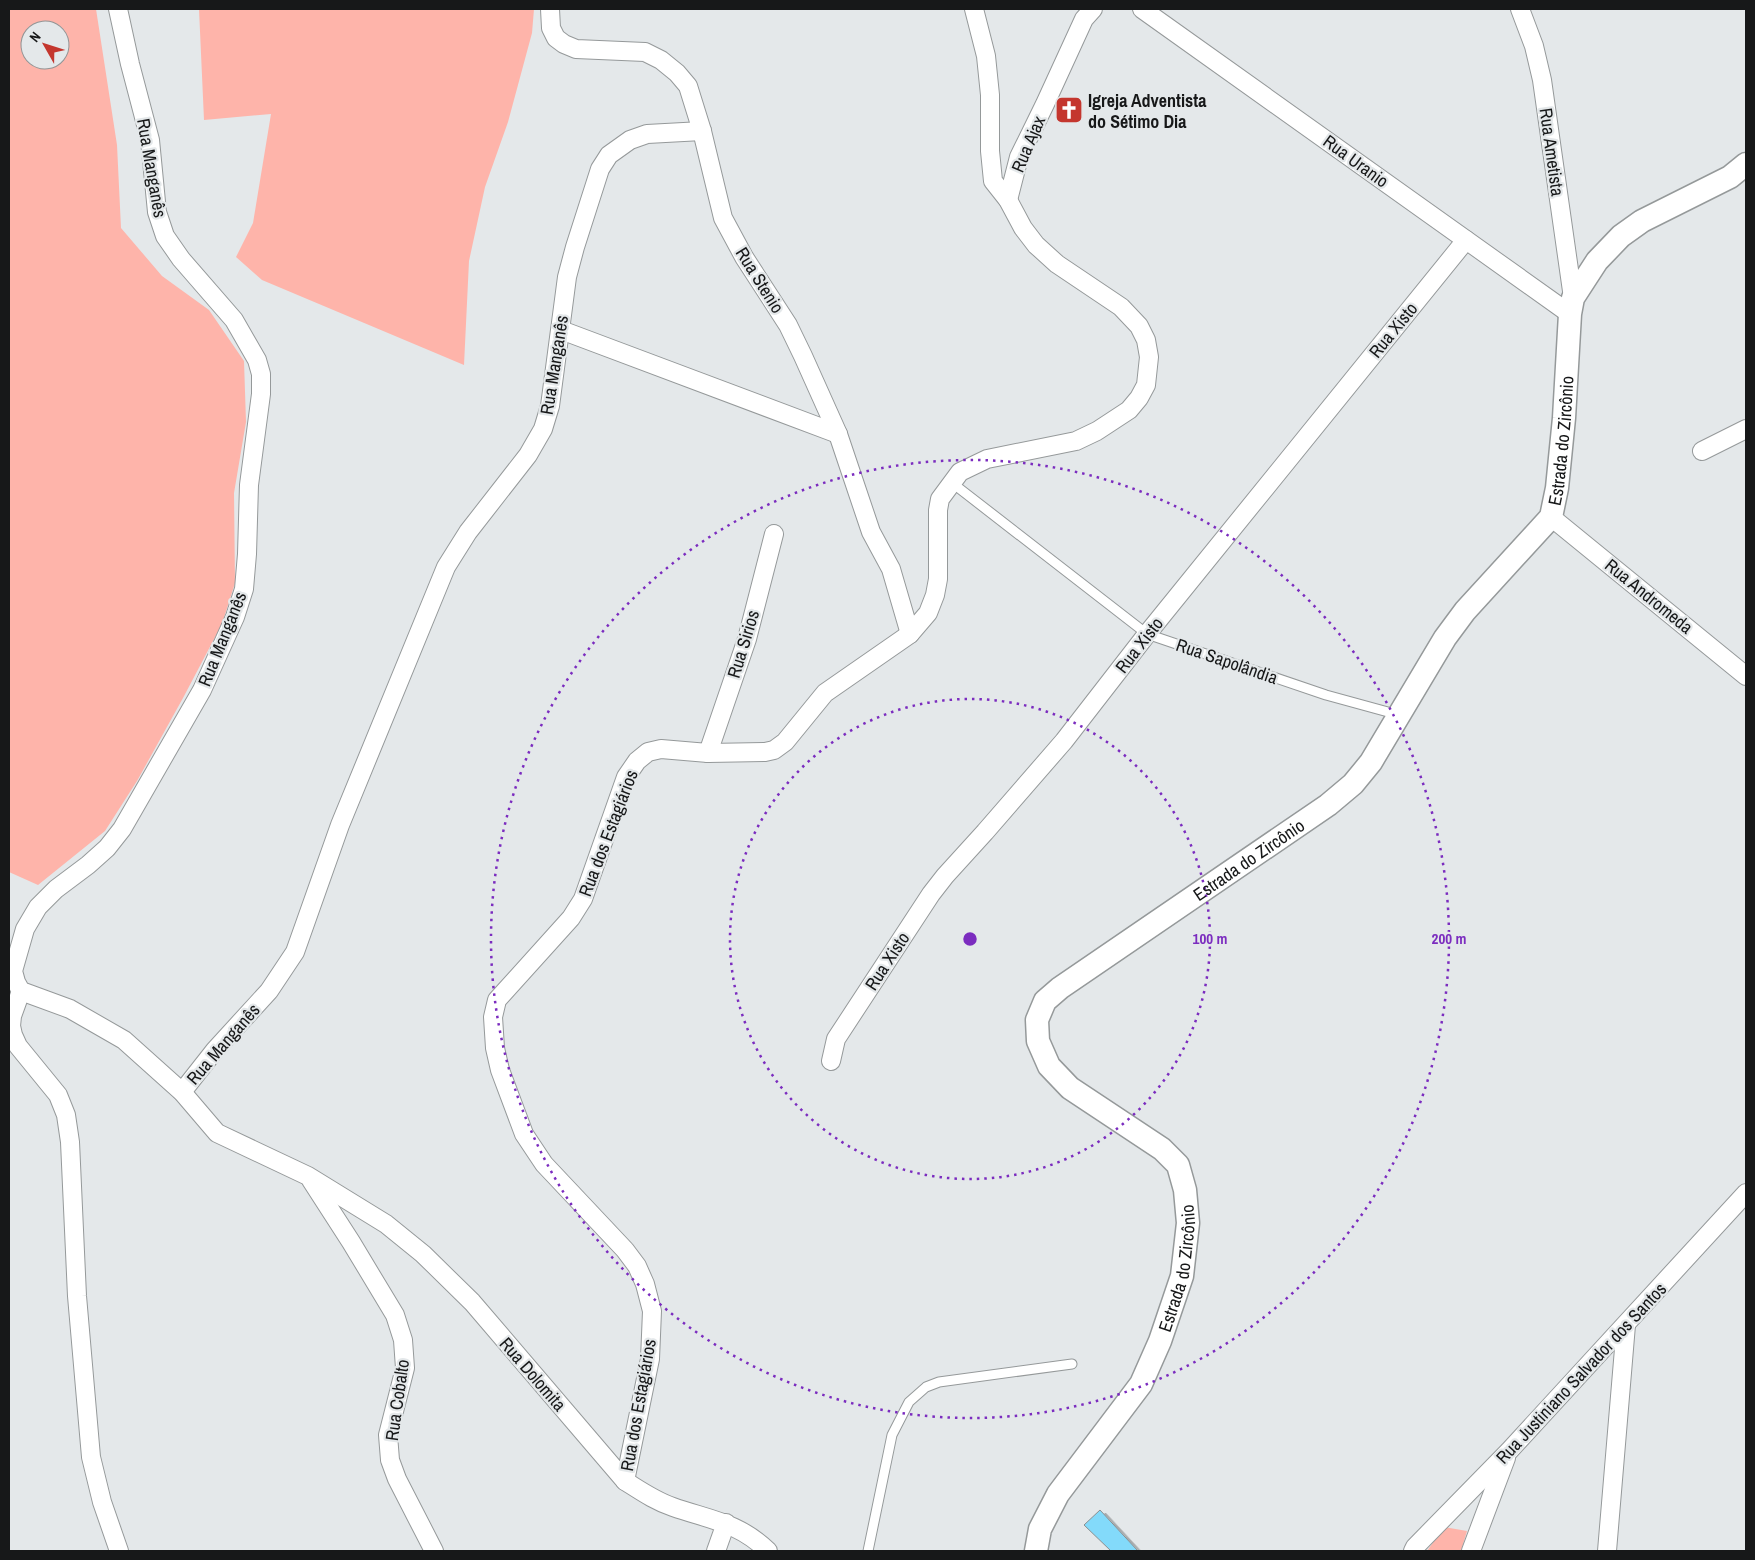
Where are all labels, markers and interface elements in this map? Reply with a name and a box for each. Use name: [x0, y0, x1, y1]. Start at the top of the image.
north arrow: [20, 20, 70, 70]
text: N: [25, 28, 45, 46]
place label: Igreja Adventista do Sétimo Dia: [1088, 88, 1207, 134]
church icon: Igreja Adventista do Sétimo Dia: [1054, 95, 1084, 125]
street label: Rua Ametista: [1533, 106, 1571, 198]
street label: Rua Ajax: [1005, 111, 1051, 176]
street label: Rua Manganês: [131, 117, 173, 219]
street label: Rua Uranio: [1318, 129, 1394, 193]
street label: Rua Stenio: [730, 242, 790, 318]
street label: Rua Xisto: [1363, 297, 1423, 363]
street label: Rua Manganês: [534, 314, 574, 416]
street label: Estrada do Zircônio: [1541, 375, 1579, 508]
street label: Rua Andromeda: [1600, 553, 1698, 639]
street label: Rua Manganês: [192, 588, 252, 690]
street label: Rua Sirios: [721, 607, 765, 681]
street label: Rua Xisto: [1109, 612, 1169, 678]
street label: Rua Sapolândia: [1173, 632, 1281, 690]
street label: Rua dos Estagiários: [572, 766, 644, 900]
street label: Estrada do Zircônio: [1188, 812, 1309, 906]
street label: Rua Xisto: [859, 927, 915, 995]
text: 100 m: [1193, 928, 1227, 949]
text: 200 m: [1432, 928, 1466, 949]
centre of rings: [961, 930, 979, 948]
street label: Rua Manganês: [181, 998, 265, 1090]
street label: Estrada do Zircônio: [1152, 1204, 1201, 1335]
street label: Rua Justiniano Salvador dos Santos: [1490, 1277, 1672, 1469]
street label: Rua Dolomita: [494, 1332, 572, 1416]
street label: Rua dos Estagiários: [614, 1337, 662, 1473]
street label: Rua Cobalto: [379, 1358, 415, 1442]

